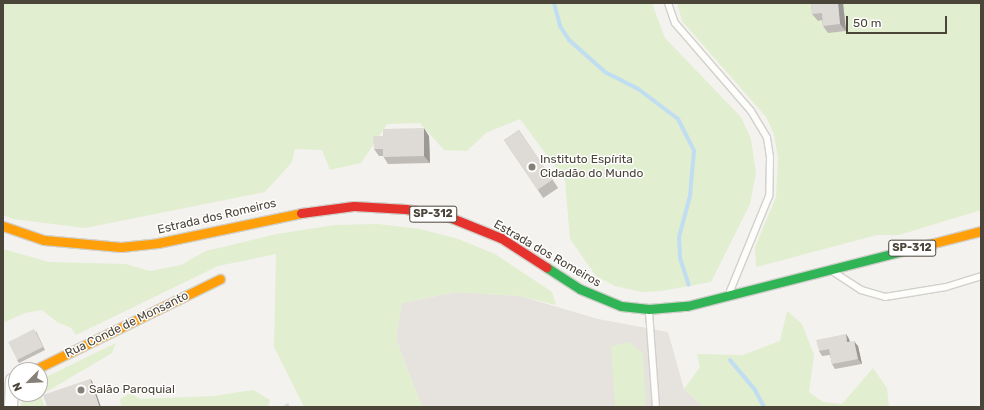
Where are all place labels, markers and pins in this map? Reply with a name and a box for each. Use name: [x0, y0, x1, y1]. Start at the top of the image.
place label: Instituto Espírita Cidadão do Mundo: [540, 153, 643, 181]
marker: Instituto Espírita Cidadão do Mundo: [527, 162, 537, 172]
place label: Salão Paroquial: [89, 383, 175, 397]
marker: Salão Paroquial: [76, 385, 86, 395]

